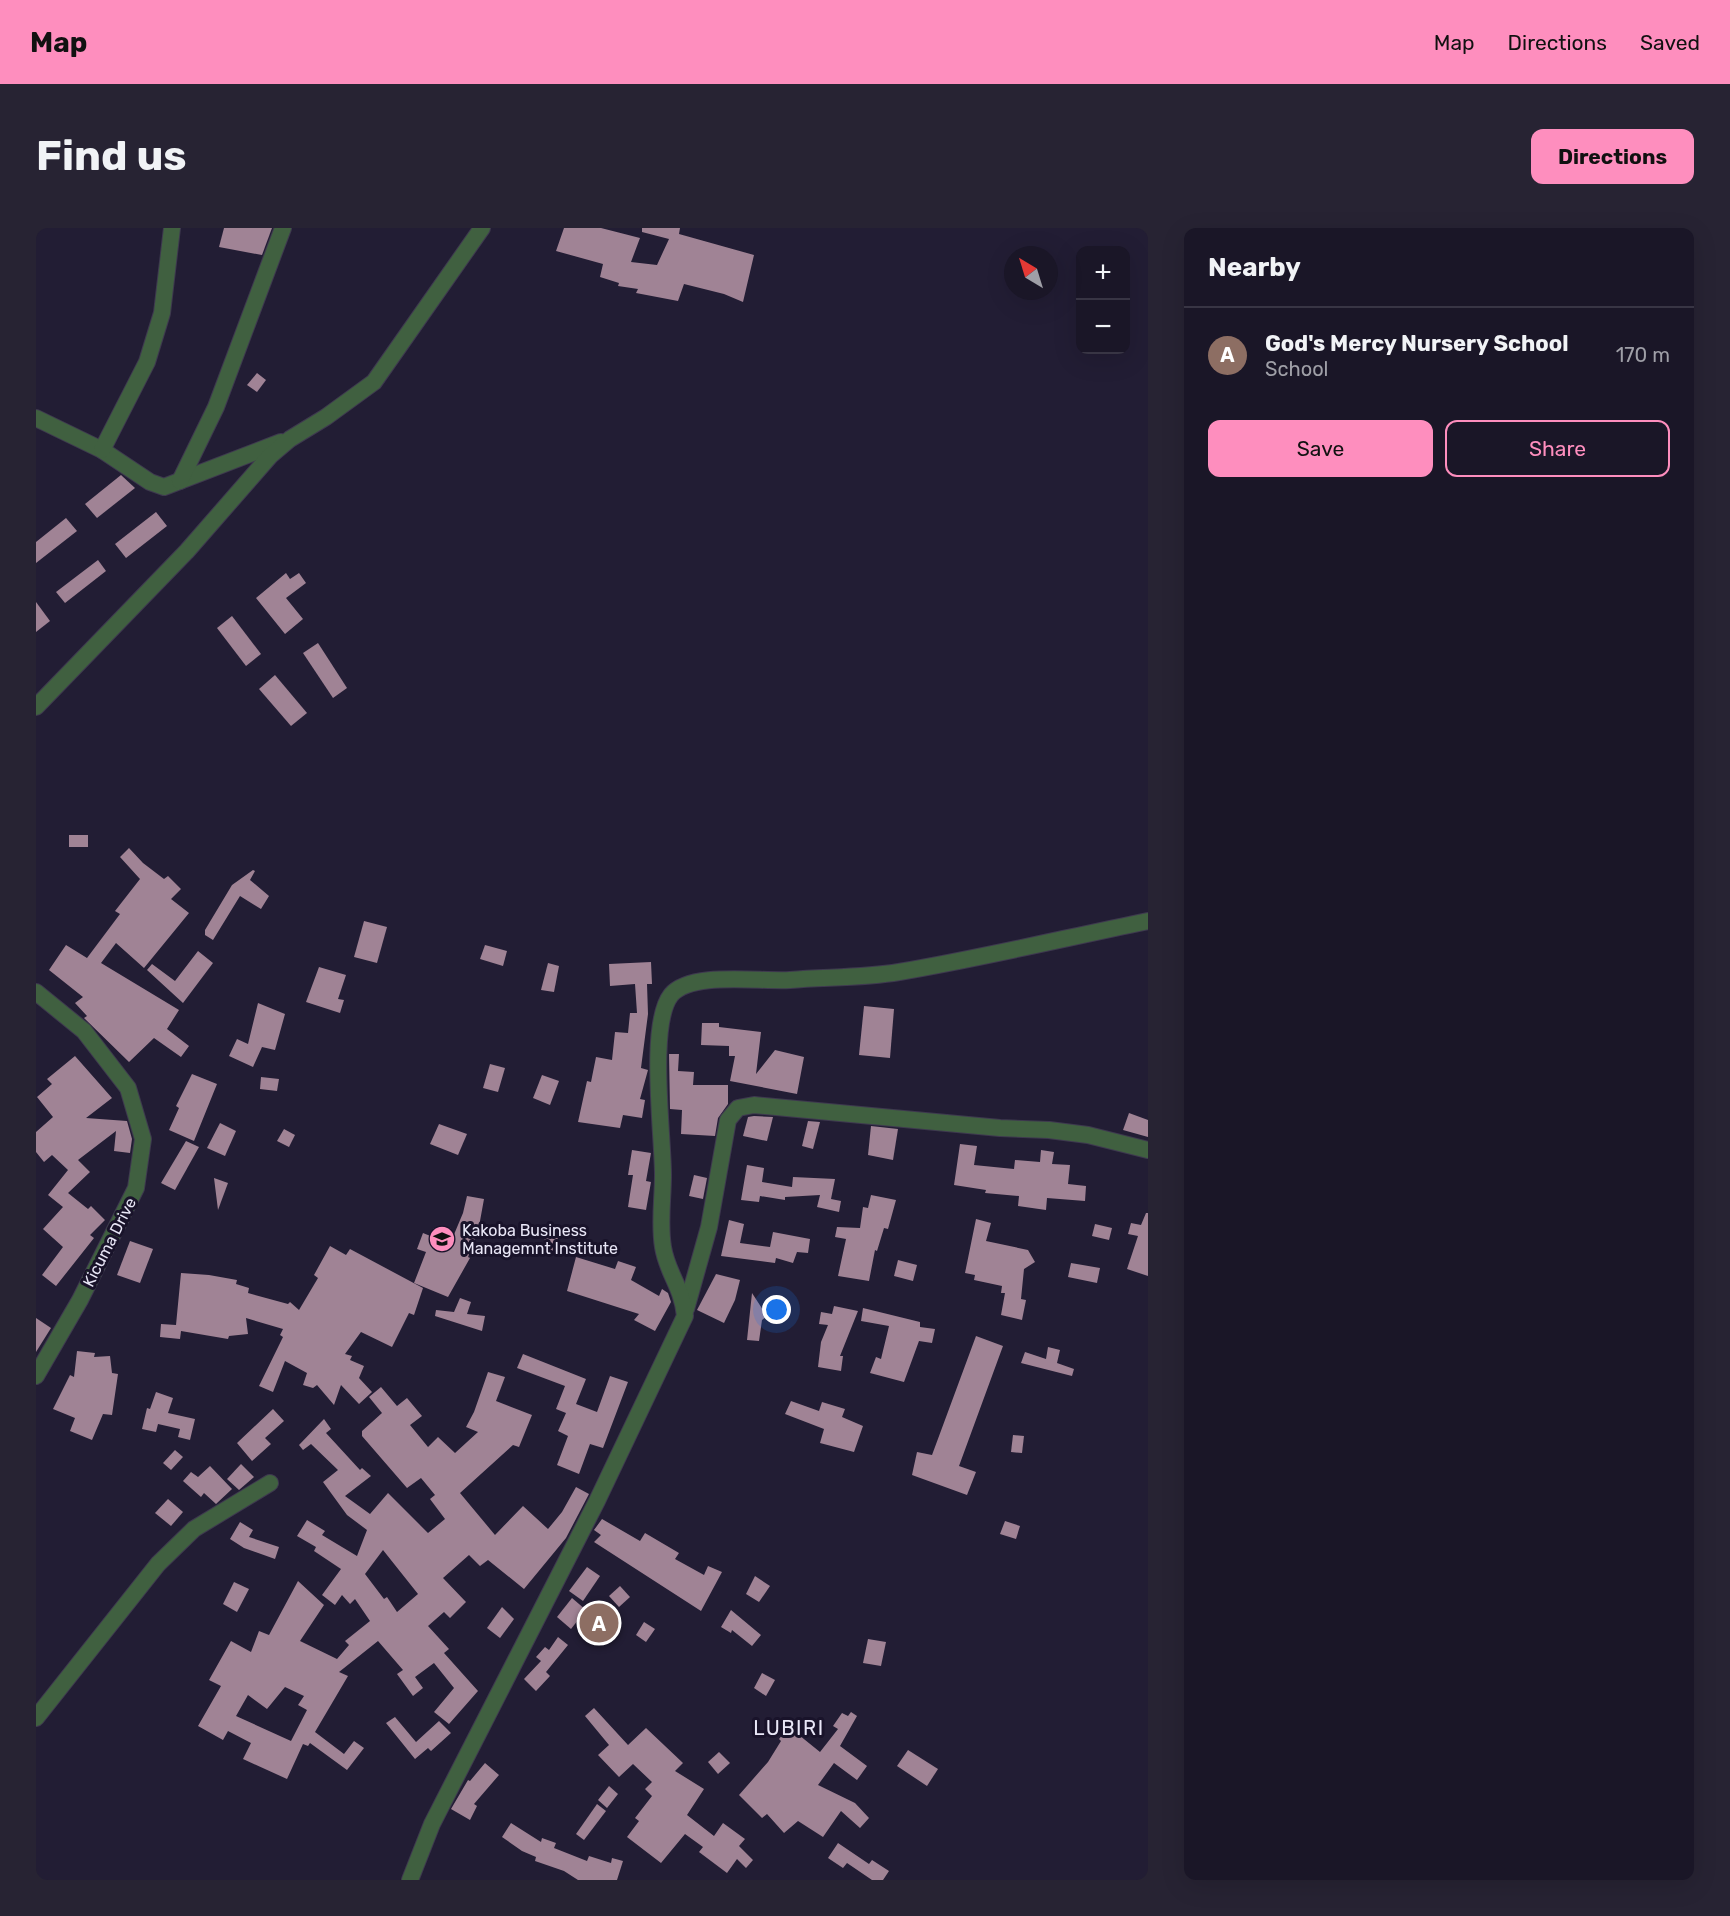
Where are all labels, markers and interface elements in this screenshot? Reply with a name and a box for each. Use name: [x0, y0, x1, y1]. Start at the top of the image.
text: Map: [30, 26, 87, 59]
text: Map: [1434, 30, 1475, 55]
text: Directions: [1508, 30, 1607, 55]
text: Saved: [1640, 30, 1700, 55]
button: Directions: [1531, 129, 1694, 184]
text: Find us: [36, 131, 187, 181]
north arrow: [1004, 246, 1058, 300]
map controls: [1076, 246, 1130, 354]
button: +: [1076, 246, 1130, 300]
text: Nearby: [1208, 252, 1301, 283]
button: −: [1076, 300, 1130, 354]
text: God's Mercy Nursery School: [1265, 330, 1568, 357]
text: A: [1220, 343, 1235, 367]
text: 170 m: [1616, 343, 1670, 367]
text: School: [1265, 357, 1328, 381]
button: Save: [1208, 420, 1433, 477]
button: Share: [1445, 420, 1670, 477]
street label: Kicuma Drive: [79, 1194, 140, 1290]
place label: Kakoba Business Managemnt Institute: [462, 1221, 618, 1258]
school or university icon: Kakoba Business Managemnt Institute: [427, 1224, 457, 1254]
your location: [762, 1295, 791, 1324]
pin: A: [580, 1600, 618, 1646]
district label: LUBIRI: [753, 1716, 825, 1740]

